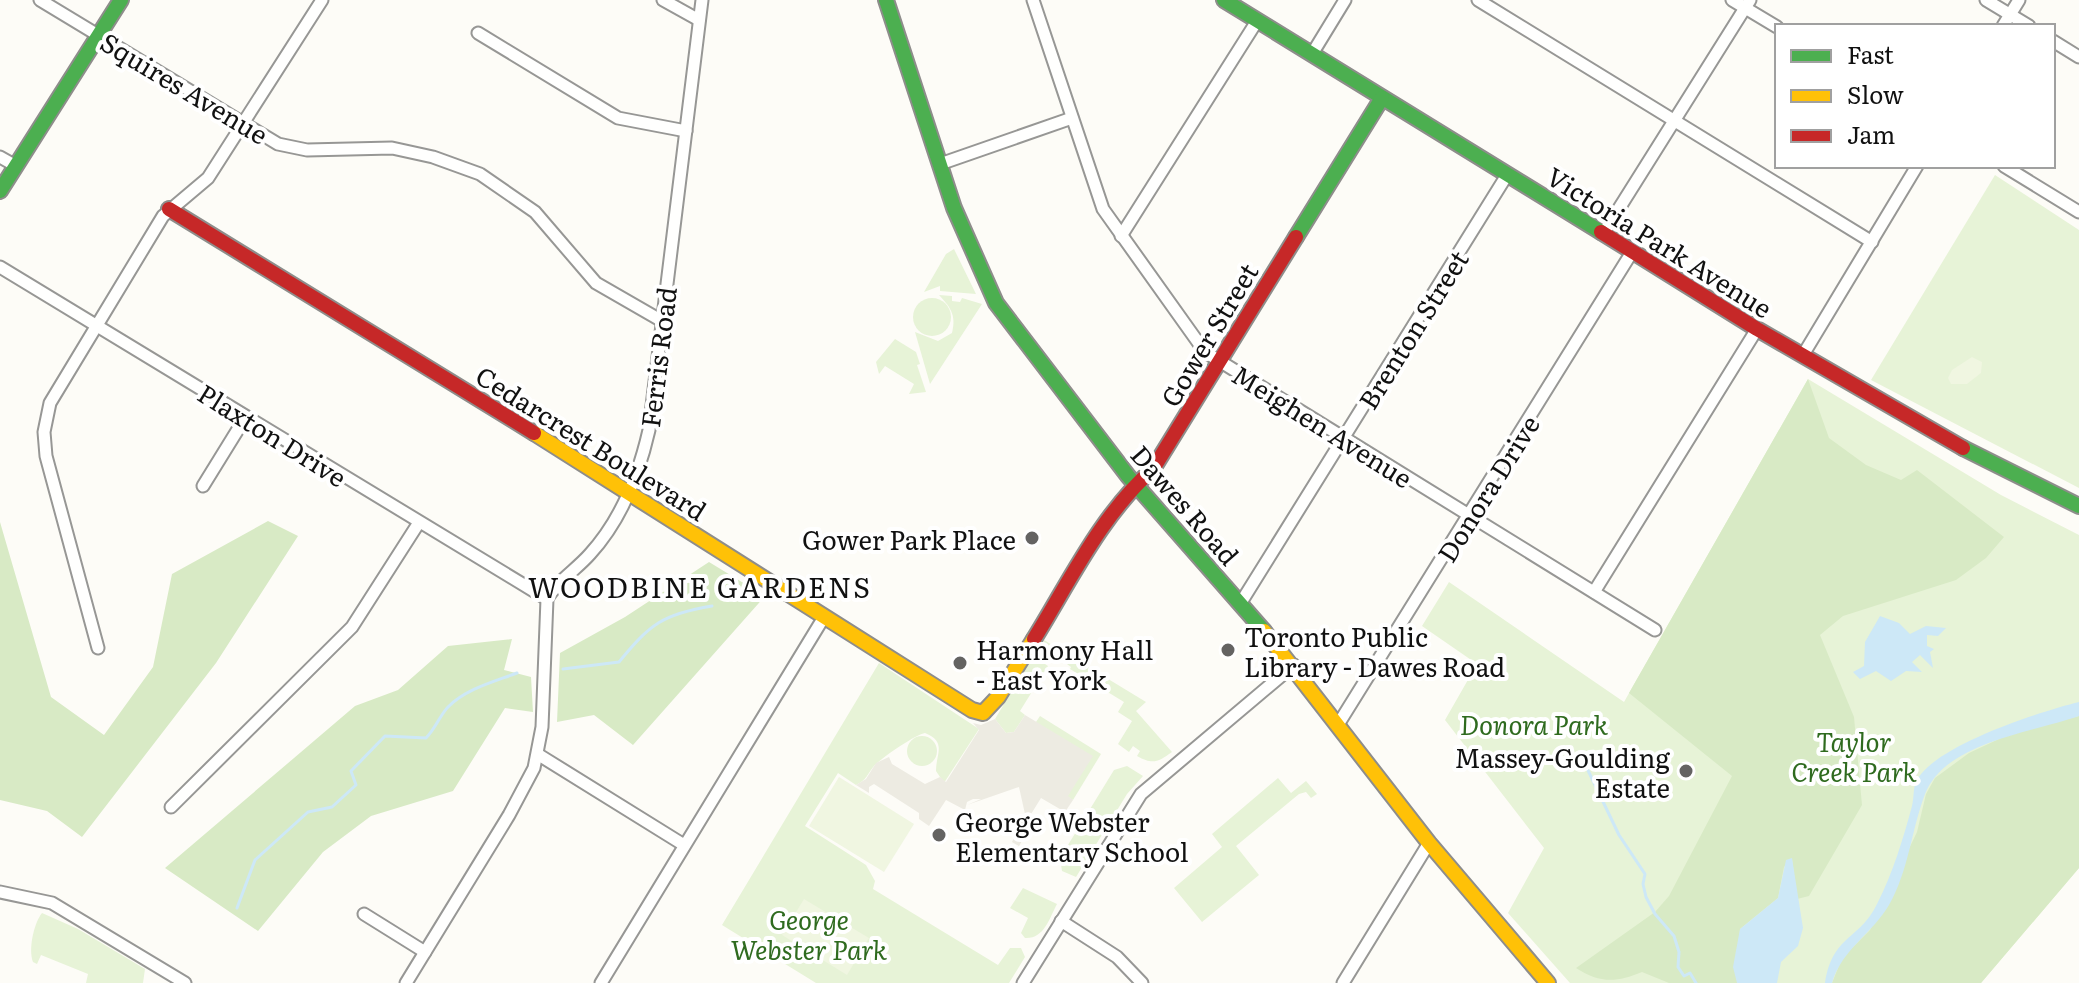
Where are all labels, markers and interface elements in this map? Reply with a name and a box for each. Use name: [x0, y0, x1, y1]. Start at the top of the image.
street label: Squires Avenue: [94, 22, 276, 152]
legend: [1775, 24, 2055, 168]
text: Fast: [1847, 36, 1894, 71]
text: Slow: [1847, 76, 1904, 111]
text: Jam: [1847, 116, 1895, 151]
street label: Victoria Park Avenue: [1540, 156, 1780, 326]
street label: Brenton Street: [1348, 241, 1477, 416]
street label: Gower Street: [1150, 254, 1267, 413]
street label: Ferris Road: [629, 284, 685, 430]
street label: Meighen Avenue: [1225, 354, 1421, 496]
street label: Cedarcrest Boulevard: [469, 355, 715, 529]
street label: Plaxton Drive: [191, 373, 355, 495]
street label: Donora Drive: [1426, 407, 1548, 569]
street label: Dawes Road: [1123, 435, 1249, 573]
place label: Gower Park Place: [802, 519, 1016, 558]
marker: Gower Park Place: [1023, 529, 1041, 547]
district label: WOODBINE GARDENS: [528, 565, 872, 607]
place label: Toronto Public Library - Dawes Road: [1244, 616, 1505, 685]
place label: Harmony Hall - East York: [976, 629, 1153, 698]
marker: Toronto Public Library - Dawes Road: [1219, 641, 1237, 659]
marker: Harmony Hall - East York: [951, 654, 969, 672]
park label: Donora Park: [1460, 704, 1609, 743]
park label: Taylor Creek Park: [1791, 721, 1917, 790]
place label: Massey-Goulding Estate: [1455, 737, 1670, 806]
marker: Massey-Goulding Estate: [1677, 762, 1695, 780]
place label: George Webster Elementary School: [955, 801, 1189, 870]
marker: George Webster Elementary School: [930, 826, 948, 844]
park label: George Webster Park: [731, 899, 888, 968]

